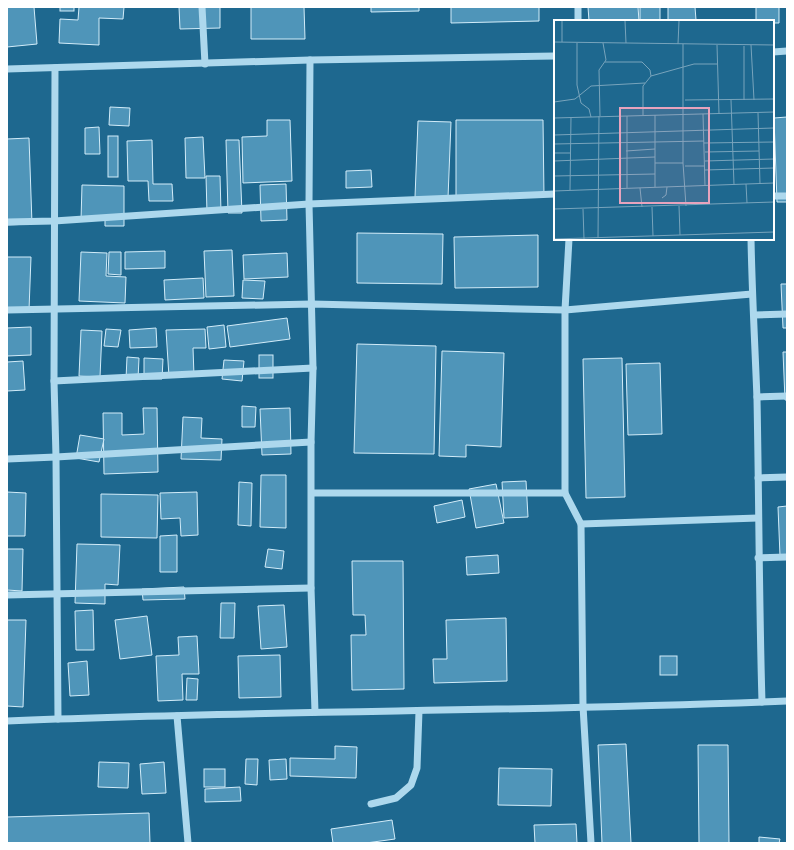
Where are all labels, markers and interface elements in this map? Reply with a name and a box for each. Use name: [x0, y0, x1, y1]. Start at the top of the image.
inset map: [554, 20, 774, 240]

